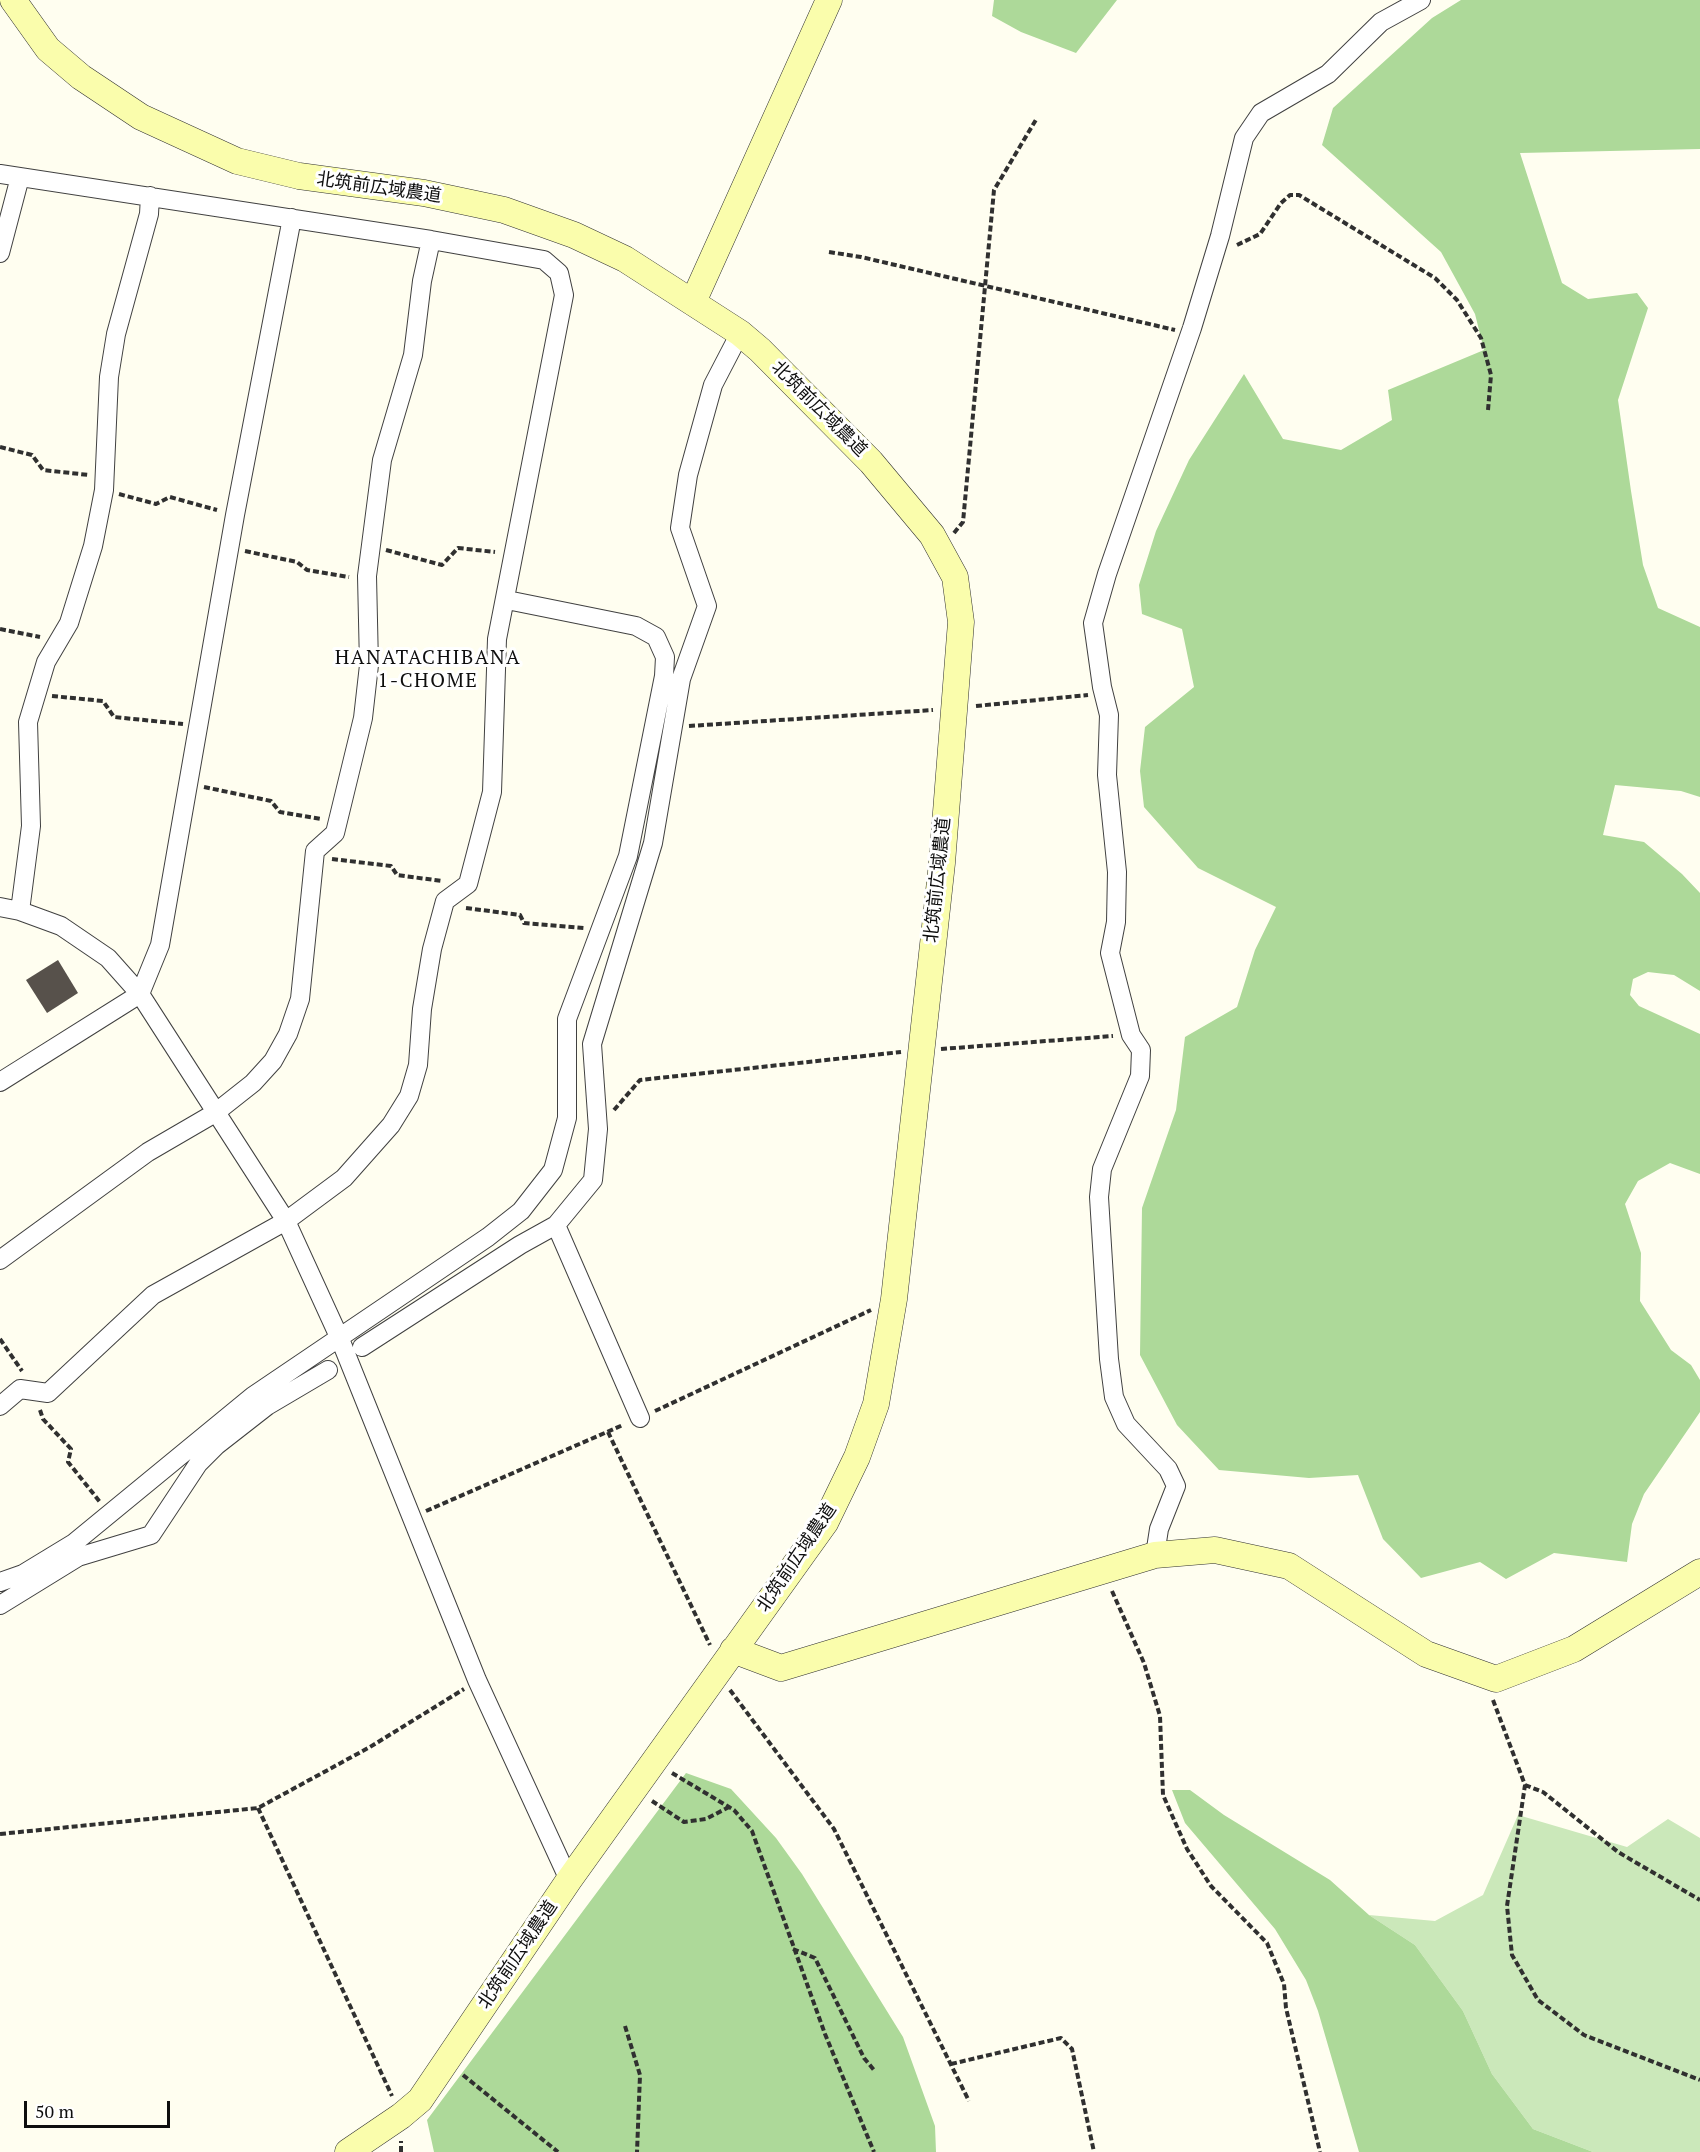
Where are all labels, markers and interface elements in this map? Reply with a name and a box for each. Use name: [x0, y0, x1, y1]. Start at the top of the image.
street label: 北筑前広域農道: [315, 169, 443, 207]
street label: 北筑前広域農道: [767, 357, 871, 461]
district label: HANATACHIBANA 1-CHOME: [335, 646, 521, 693]
street label: 北筑前広域農道: [921, 816, 955, 944]
street label: 北筑前広域農道: [753, 1500, 841, 1616]
street label: 北筑前広域農道: [474, 1897, 562, 2013]
scale bar: [27, 2089, 172, 2127]
text: 50 m: [35, 2099, 74, 2123]

